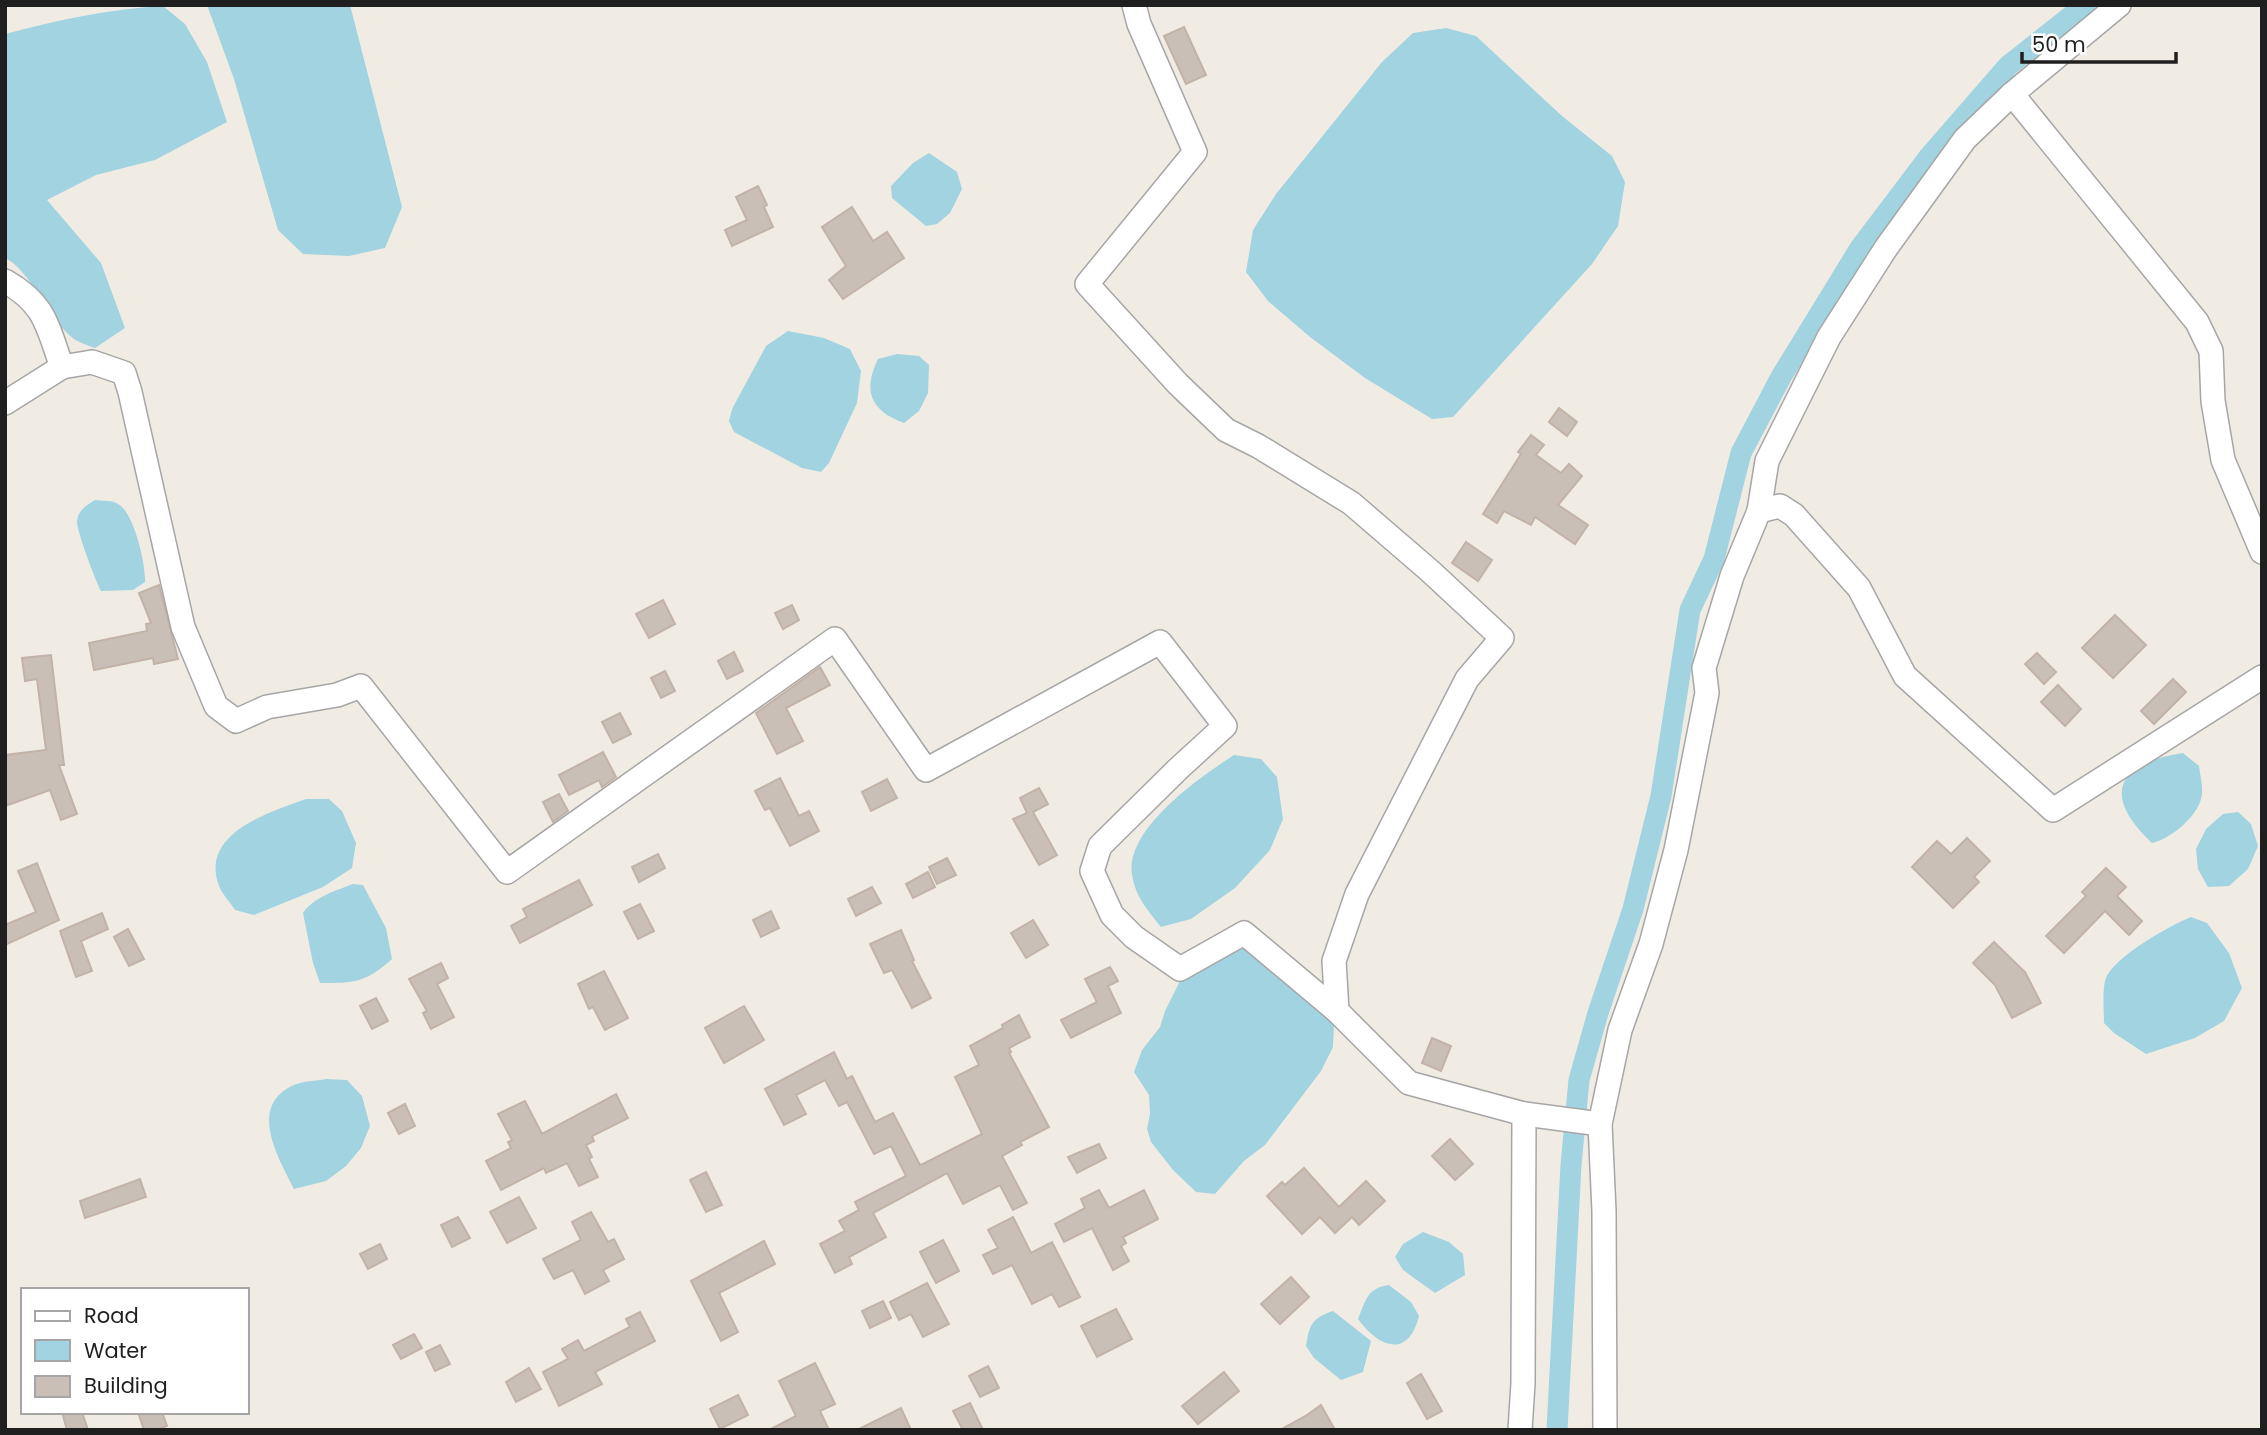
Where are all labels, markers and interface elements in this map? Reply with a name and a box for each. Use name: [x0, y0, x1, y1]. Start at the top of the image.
scale bar: [2022, 21, 2176, 65]
text: 50 m: [2032, 30, 2086, 59]
legend: [21, 1288, 248, 1414]
text: Road: [84, 1301, 139, 1330]
text: Water: [84, 1336, 147, 1365]
text: Building: [84, 1371, 168, 1400]

